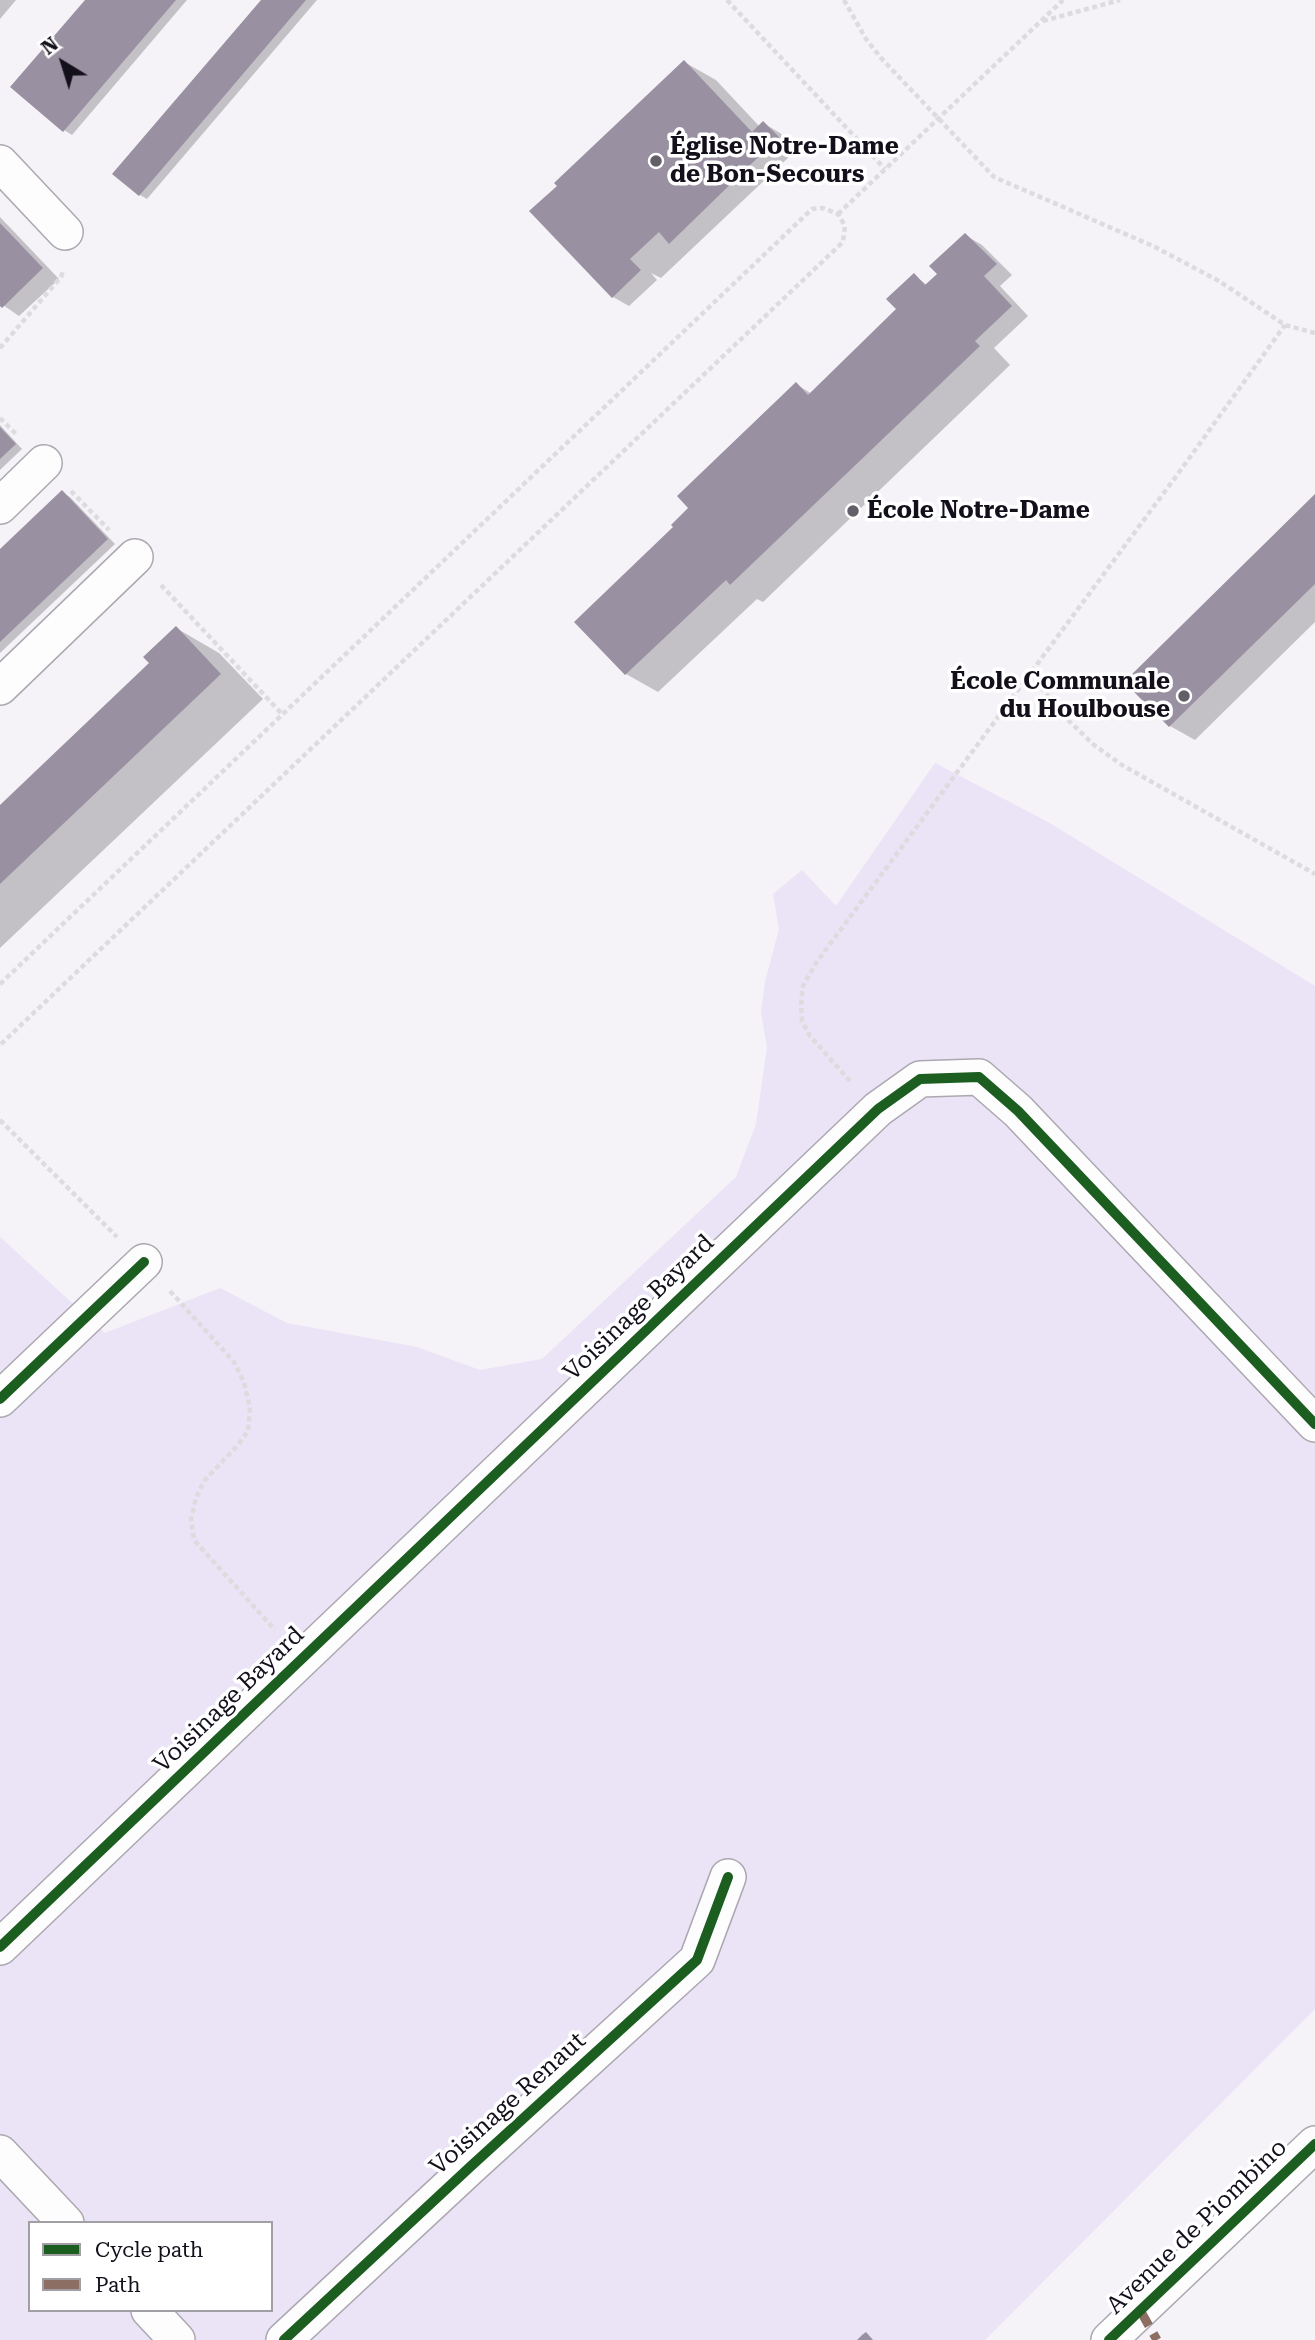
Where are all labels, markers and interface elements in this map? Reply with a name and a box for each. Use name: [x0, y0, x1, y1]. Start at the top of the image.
north arrow: [28, 28, 98, 98]
text: N: [37, 32, 63, 60]
place label: Église Notre-Dame de Bon-Secours: [670, 133, 899, 189]
marker: Église Notre-Dame de Bon-Secours: [648, 153, 664, 169]
place label: École Notre-Dame: [867, 497, 1090, 525]
marker: École Notre-Dame: [845, 503, 861, 519]
place label: École Communale du Houlbouse: [950, 668, 1170, 724]
marker: École Communale du Houlbouse: [1176, 688, 1192, 704]
street label: Voisinage Bayard: [558, 1229, 720, 1387]
street label: Voisinage Bayard: [148, 1621, 310, 1779]
street label: Voisinage Renaut: [424, 2027, 592, 2181]
street label: Avenue de Piombino: [1101, 2133, 1293, 2321]
legend: [28, 2221, 273, 2312]
text: Cycle path: [95, 2238, 203, 2262]
text: Path: [95, 2273, 141, 2297]

